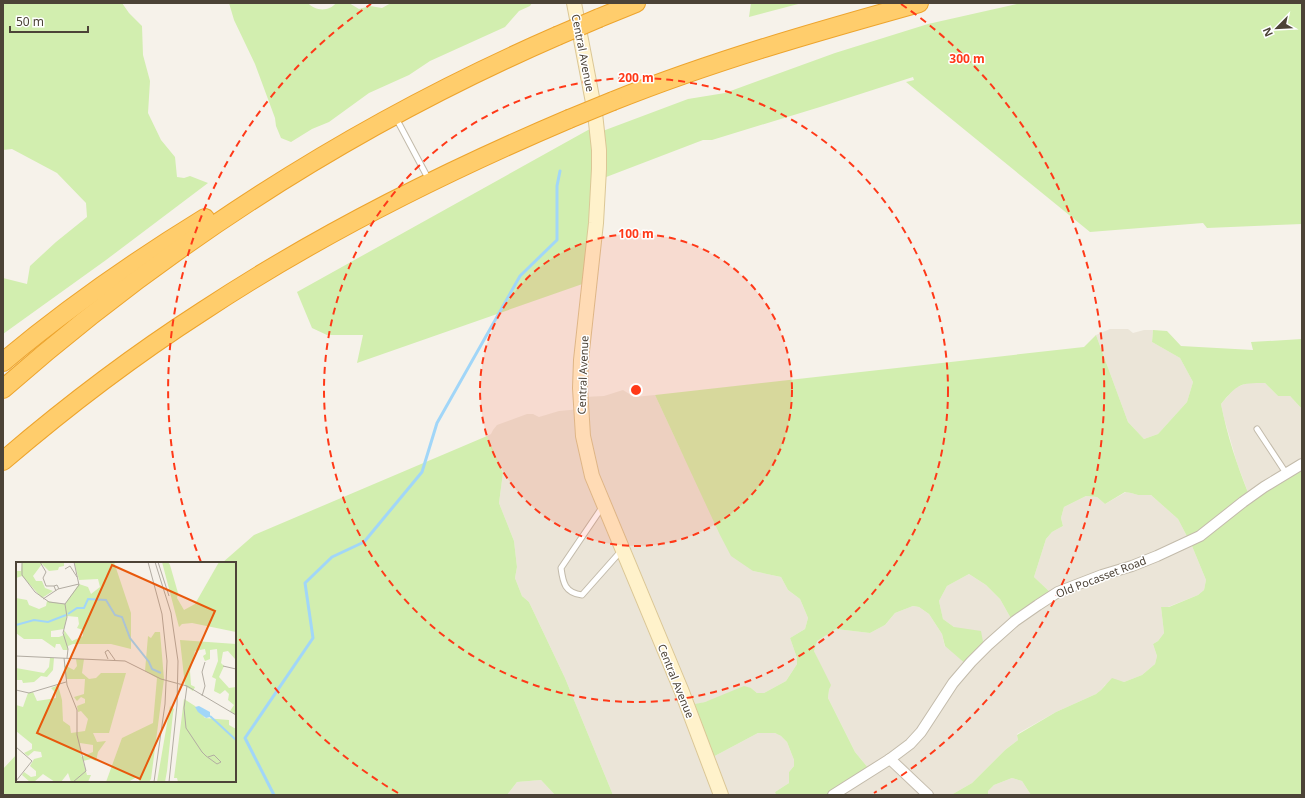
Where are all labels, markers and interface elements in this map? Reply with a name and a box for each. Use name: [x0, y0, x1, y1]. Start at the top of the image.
scale bar: [10, 8, 88, 34]
north arrow: [1257, 8, 1297, 48]
text: 50 m: [16, 13, 44, 30]
street label: Central Avenue: [569, 13, 598, 93]
text: N: [1259, 25, 1276, 39]
text: 300 m: [949, 50, 985, 67]
text: 200 m: [618, 69, 654, 86]
text: 100 m: [618, 225, 654, 242]
street label: Central Avenue: [574, 335, 591, 415]
centre of rings: [629, 383, 643, 397]
street label: Old Pocasset Road: [1053, 552, 1148, 601]
inset map: [16, 562, 236, 782]
street label: Central Avenue: [655, 641, 698, 720]

